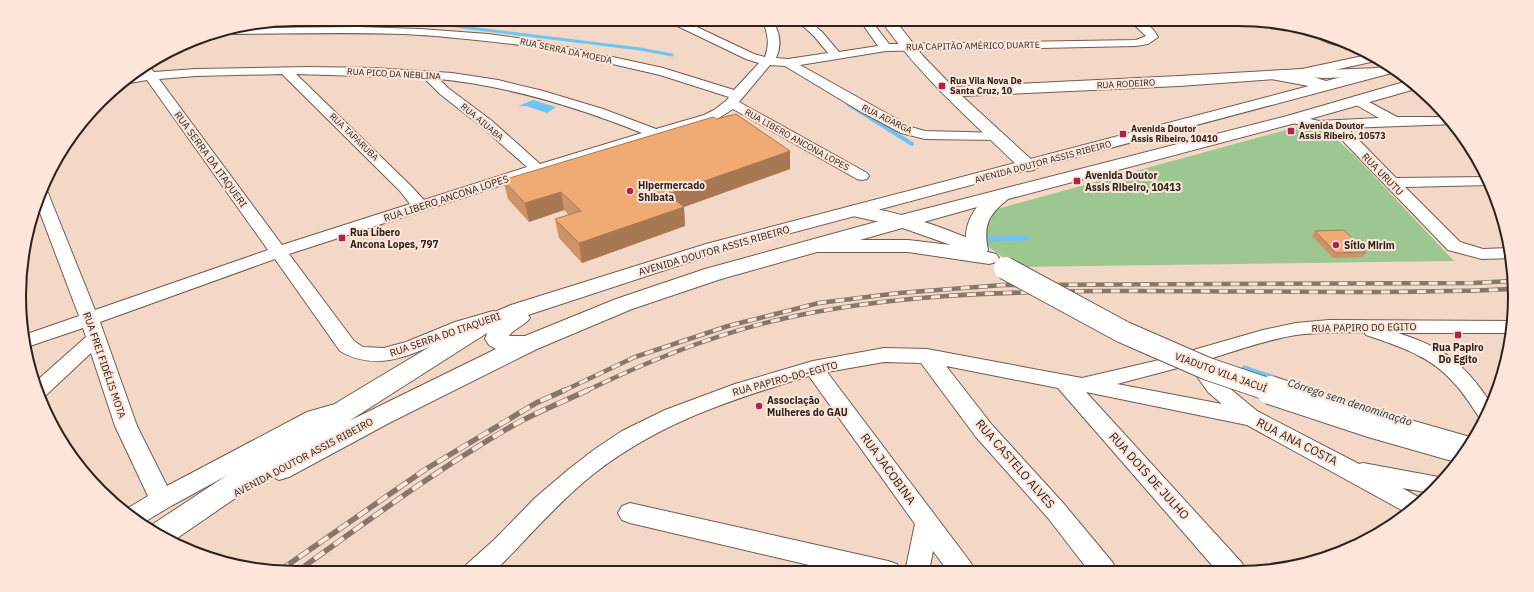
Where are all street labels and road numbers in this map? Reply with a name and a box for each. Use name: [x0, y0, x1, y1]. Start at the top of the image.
street label: RUA SERRA DA MOEDA: [519, 35, 613, 66]
street label: RUA CAPITÃO AMÉRICO DUARTE: [906, 38, 1040, 52]
street label: RUA PICO DA NEBLINA: [347, 66, 442, 81]
street label: RUA RODEIRO: [1096, 76, 1155, 91]
street label: RUA AIUABA: [459, 101, 506, 143]
street label: RUA ADARGA: [860, 102, 914, 136]
street label: RUA LIBERO ANCONA LOPES: [743, 106, 851, 173]
street label: RUA SERRA DA ITAQUERI: [171, 109, 250, 210]
street label: RUA TAPARUBA: [328, 110, 381, 163]
street label: AVENIDA DOUTOR ASSIS RIBEIRO: [973, 138, 1112, 185]
street label: RUA URUTU: [1359, 150, 1406, 198]
street label: RUA LIBERO ANCONA LOPES: [382, 172, 511, 225]
street label: AVENIDA DOUTOR ASSIS RIBEIRO: [637, 223, 791, 278]
street label: RUA SERRA DO ITAQUERI: [388, 309, 502, 360]
street label: RUA FREI FIDÉLIS MOTA: [80, 310, 129, 421]
street label: RUA PAPIRO DO EGITO: [1311, 320, 1417, 335]
street label: VIADUTO VILA JACUÍ: [1173, 350, 1269, 395]
street label: RUA PAPIRO-DO-EGITO: [731, 358, 839, 399]
street label: AVENIDA DOUTOR ASSIS RIBEIRO: [231, 415, 375, 500]
street label: RUA ANA COSTA: [1254, 415, 1341, 469]
street label: RUA CASTELO ALVES: [973, 416, 1058, 511]
street label: RUA DOIS DE JULHO: [1106, 429, 1193, 522]
street label: RUA JACOBINA: [858, 430, 919, 507]

